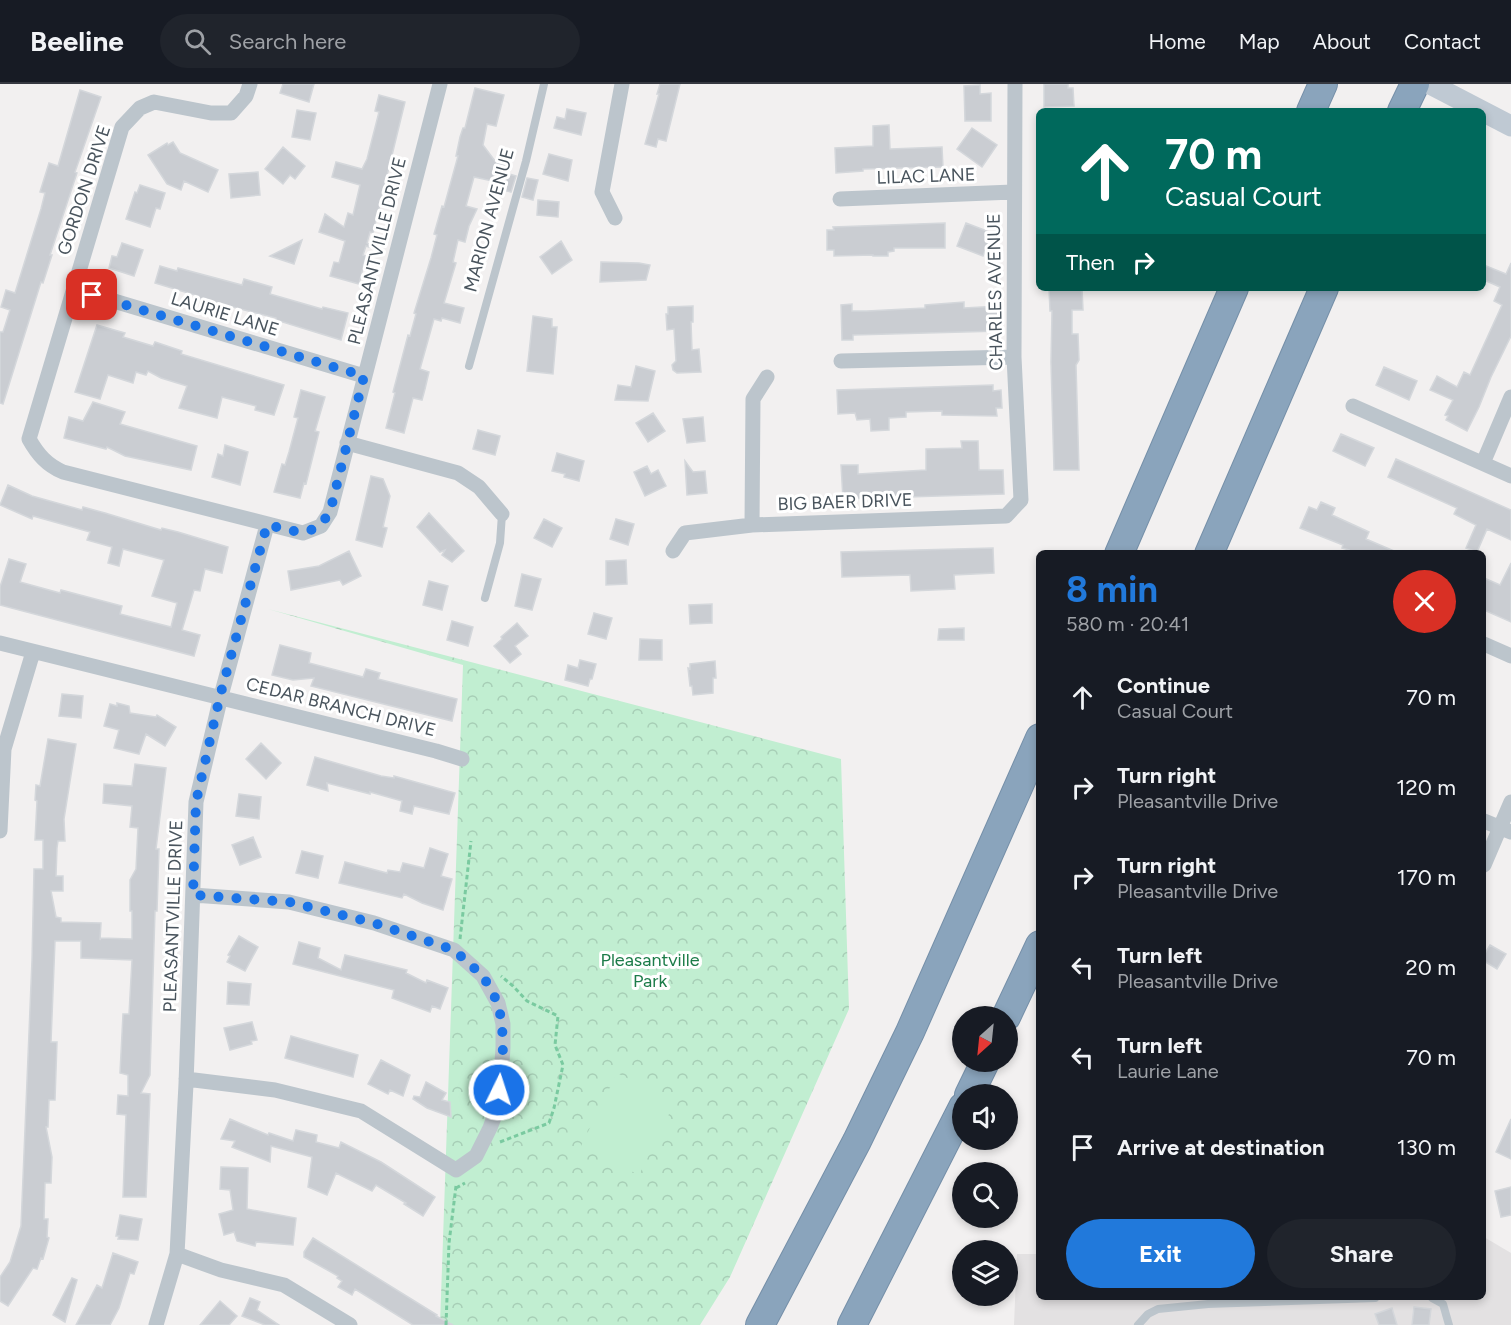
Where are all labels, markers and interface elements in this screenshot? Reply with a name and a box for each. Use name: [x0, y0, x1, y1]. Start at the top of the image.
search box: [160, 14, 580, 68]
text: Beeline: [30, 24, 124, 58]
icon: search: [181, 25, 214, 58]
text: Search here: [229, 28, 346, 55]
text: Home: [1149, 29, 1206, 54]
text: Map: [1239, 29, 1280, 54]
text: About: [1313, 29, 1371, 54]
text: Contact: [1404, 29, 1481, 54]
street label: GORDON DRIVE: [53, 122, 115, 258]
text: 70 m: [1165, 129, 1262, 180]
icon: ahead: [1066, 132, 1144, 210]
street label: MARION AVENUE: [459, 146, 519, 294]
street label: PLEASANTVILLE DRIVE: [343, 155, 411, 347]
street label: LILAC LANE: [876, 163, 976, 189]
text: Casual Court: [1165, 180, 1322, 213]
street label: CHARLES AVENUE: [983, 213, 1007, 371]
icon: right: [1127, 246, 1160, 279]
text: Then: [1066, 249, 1115, 276]
pin: [66, 269, 117, 320]
icon: arrive: [75, 278, 108, 311]
street label: LAURIE LANE: [168, 287, 282, 341]
street label: BIG BAER DRIVE: [777, 489, 913, 515]
text: 8 min: [1066, 568, 1158, 611]
button: close: [1393, 570, 1456, 633]
text: 580 m · 20:41: [1066, 612, 1189, 636]
text: Continue: [1117, 672, 1210, 699]
street label: CEDAR BRANCH DRIVE: [244, 673, 438, 741]
icon: ahead: [1066, 681, 1099, 714]
text: 70 m: [1406, 684, 1456, 711]
text: Casual Court: [1117, 699, 1233, 723]
text: Turn right: [1117, 762, 1216, 789]
icon: right: [1066, 771, 1099, 804]
text: 120 m: [1396, 774, 1456, 801]
text: Pleasantville Drive: [1117, 789, 1278, 813]
street label: PLEASANTVILLE DRIVE: [159, 819, 187, 1013]
text: Turn right: [1117, 852, 1216, 879]
icon: right: [1066, 861, 1099, 894]
text: 170 m: [1397, 864, 1456, 891]
text: Pleasantville Drive: [1117, 879, 1278, 903]
text: Turn left: [1117, 942, 1203, 969]
park label: Pleasantville Park: [600, 949, 700, 992]
icon: left: [1066, 951, 1099, 984]
text: 20 m: [1405, 954, 1456, 981]
text: Pleasantville Drive: [1117, 969, 1278, 993]
north arrow: [952, 1006, 1018, 1072]
map controls: [952, 1006, 1018, 1306]
text: Turn left: [1117, 1032, 1203, 1059]
icon: left: [1066, 1041, 1099, 1074]
text: 70 m: [1406, 1044, 1456, 1071]
position arrow: [467, 1058, 531, 1122]
text: Laurie Lane: [1117, 1059, 1219, 1083]
button: sound: [952, 1084, 1018, 1150]
icon: arrive: [1066, 1131, 1099, 1164]
text: Arrive at destination: [1117, 1134, 1325, 1161]
text: 130 m: [1397, 1134, 1456, 1161]
button: search: [952, 1162, 1018, 1228]
button: Exit: [1066, 1219, 1255, 1288]
button: Share: [1267, 1219, 1456, 1288]
button: layers: [952, 1240, 1018, 1306]

